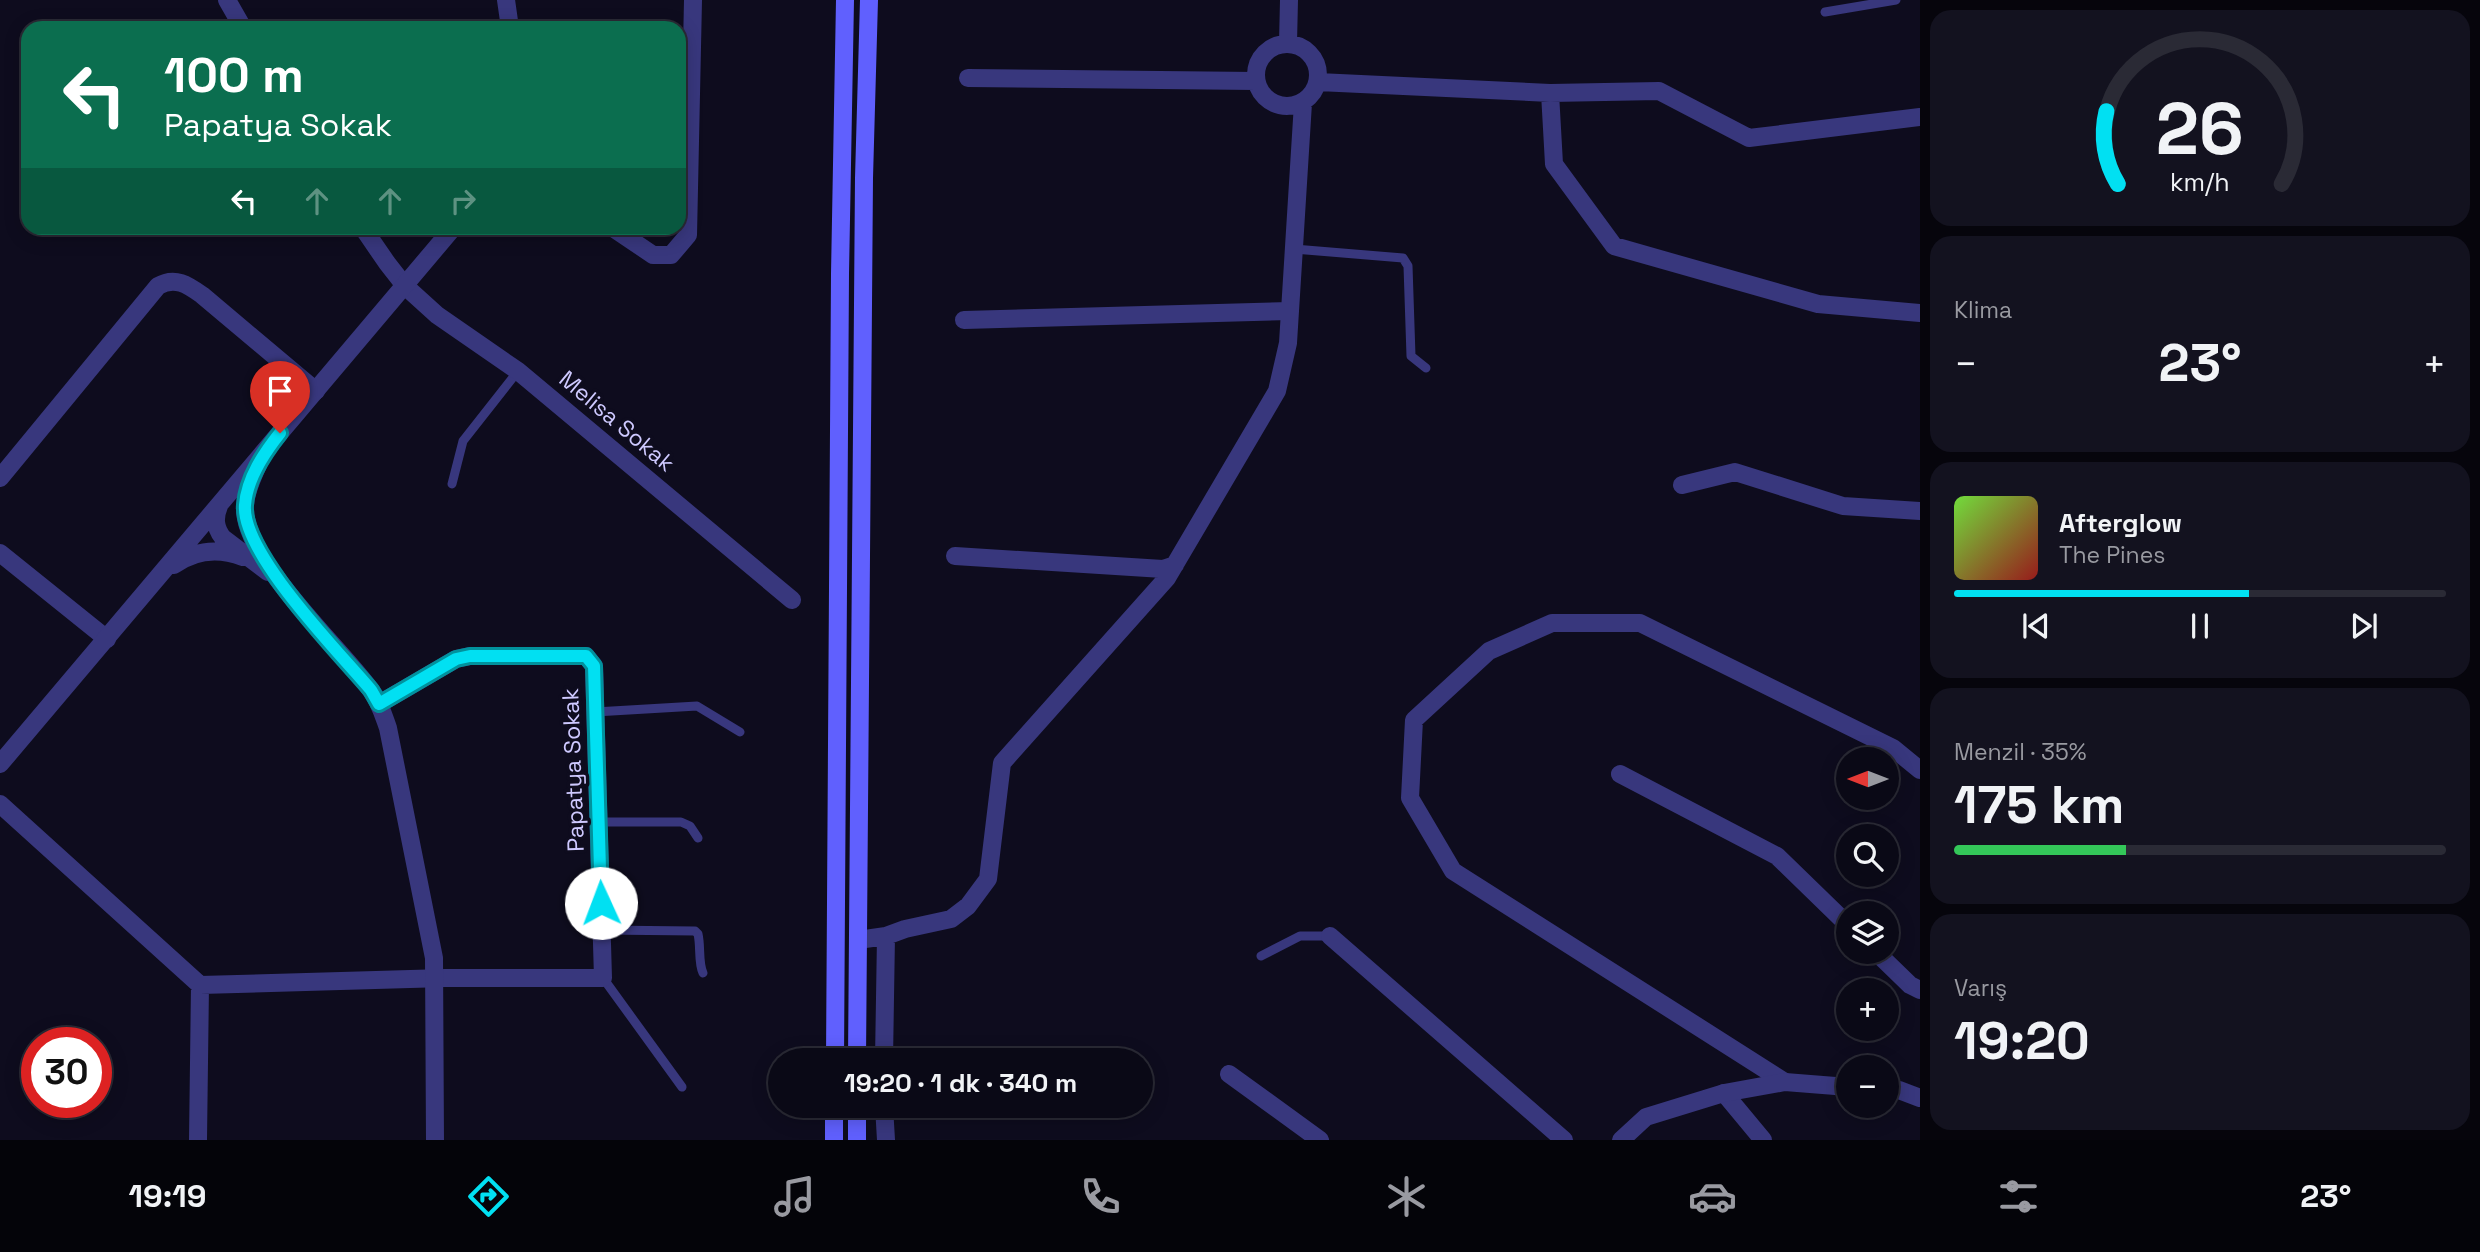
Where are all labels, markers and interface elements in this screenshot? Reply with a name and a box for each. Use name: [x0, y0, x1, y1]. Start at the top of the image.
text: 100 m: [164, 44, 304, 106]
icon: left: [49, 49, 140, 140]
text: 26: [2156, 82, 2244, 175]
text: Papatya Sokak: [164, 105, 392, 145]
text: km/h: [2170, 166, 2230, 198]
icon: left: [225, 182, 263, 220]
icon: ahead: [298, 182, 336, 220]
icon: ahead: [371, 182, 409, 220]
icon: right: [444, 182, 482, 220]
text: Klima: [1954, 295, 2012, 325]
text: 23°: [2159, 330, 2242, 396]
text: −: [1954, 340, 1978, 388]
text: +: [2422, 340, 2446, 388]
pin: [250, 361, 310, 433]
street label: Melisa Sokak: [553, 364, 681, 478]
icon: arrive: [261, 372, 299, 410]
text: Afterglow: [2059, 506, 2182, 540]
text: The Pines: [2059, 540, 2165, 570]
icon: previous: [2017, 607, 2055, 645]
icon: pause: [2181, 607, 2219, 645]
icon: next: [2345, 607, 2383, 645]
street label: Papatya Sokak: [555, 688, 591, 852]
text: Menzil · 35%: [1954, 737, 2086, 767]
north arrow: [1836, 747, 1899, 810]
map controls: [1836, 747, 1899, 1118]
text: 175 km: [1954, 772, 2124, 838]
button: search: [1836, 824, 1899, 887]
position arrow: [564, 866, 638, 940]
button: layers: [1836, 901, 1899, 964]
text: Varış: [1954, 973, 2007, 1003]
button: +: [1836, 978, 1899, 1041]
text: 19:20: [1954, 1008, 2090, 1074]
speed limit sign: 30: [21, 1027, 112, 1118]
button: −: [1836, 1055, 1899, 1118]
text: 19:20 · 1 dk · 340 m: [844, 1066, 1077, 1100]
icon: directions: [464, 1172, 513, 1221]
icon: music: [770, 1172, 819, 1221]
icon: phone: [1076, 1172, 1125, 1221]
icon: climate: [1382, 1172, 1431, 1221]
icon: car: [1688, 1172, 1737, 1221]
icon: filters: [1994, 1172, 2043, 1221]
text: 19:19: [129, 1176, 207, 1216]
text: 23°: [2300, 1176, 2351, 1216]

